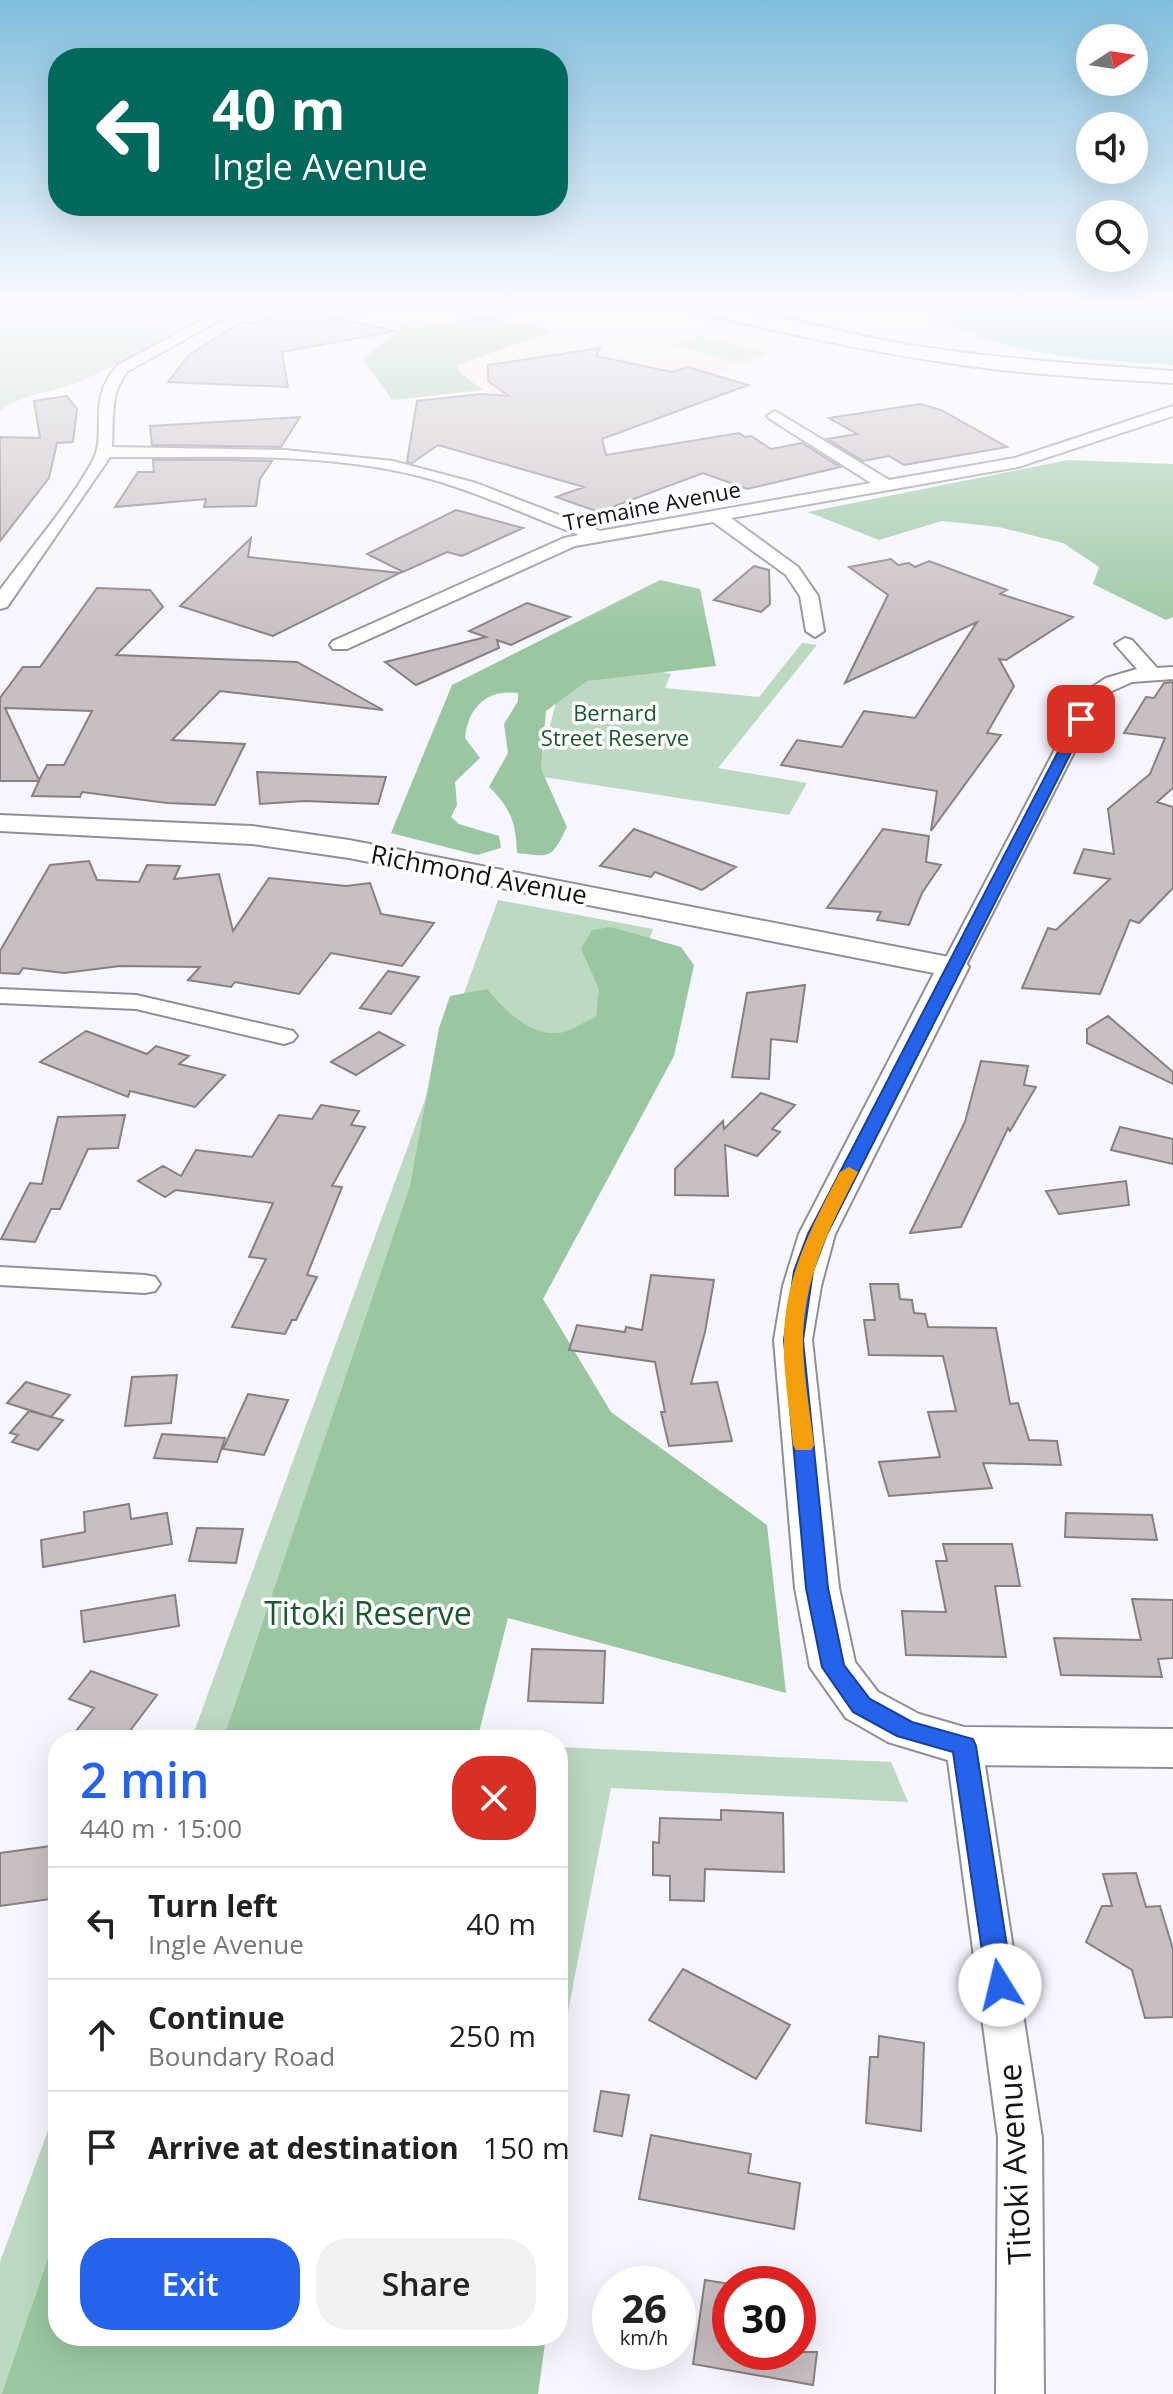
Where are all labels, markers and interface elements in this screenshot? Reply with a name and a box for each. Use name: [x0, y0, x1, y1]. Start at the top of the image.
north arrow: [1076, 24, 1148, 96]
map controls: [1076, 24, 1148, 272]
text: 40 m: [212, 70, 346, 146]
icon: left: [80, 80, 184, 184]
button: sound: [1076, 112, 1148, 184]
text: Ingle Avenue: [212, 142, 428, 191]
button: search: [1076, 200, 1148, 272]
street label: Tremaine Avenue: [561, 473, 743, 537]
pin: [1047, 685, 1115, 753]
park label: Bernard Street Reserve: [541, 697, 689, 752]
icon: arrive: [1059, 697, 1103, 741]
street label: Richmond Avenue: [368, 835, 591, 913]
park label: Titoki Reserve: [264, 1591, 472, 1634]
text: 2 min: [80, 1747, 210, 1812]
button: close: [452, 1756, 536, 1840]
text: 440 m · 15:00: [80, 1810, 242, 1846]
text: Turn left: [148, 1885, 278, 1926]
icon: left: [80, 1901, 124, 1945]
text: 40 m: [466, 1903, 536, 1944]
text: Ingle Avenue: [148, 1926, 304, 1962]
position arrow: [958, 1943, 1042, 2027]
text: Continue: [148, 1997, 285, 2038]
icon: ahead: [80, 2013, 124, 2057]
text: 250 m: [449, 2015, 536, 2056]
text: Boundary Road: [148, 2038, 335, 2074]
street label: Titoki Avenue: [987, 2063, 1040, 2266]
icon: arrive: [80, 2125, 124, 2169]
text: Arrive at destination: [148, 2127, 459, 2168]
text: 150 m: [483, 2127, 570, 2168]
button: Exit: [80, 2238, 300, 2330]
button: Share: [316, 2238, 536, 2330]
speed limit sign: 30: [712, 2266, 816, 2370]
text: 26: [621, 2280, 667, 2335]
text: km/h: [620, 2324, 668, 2351]

